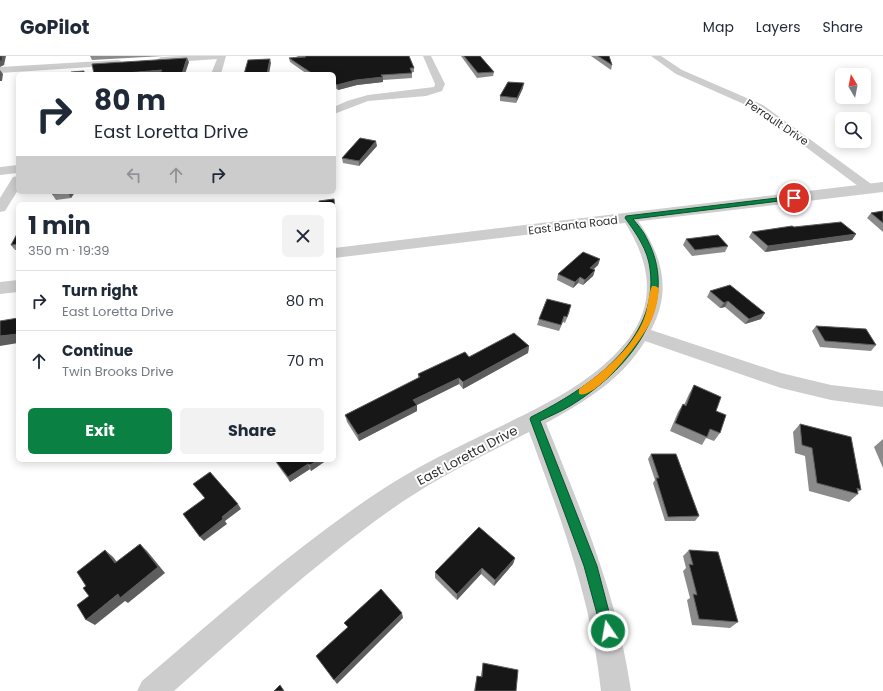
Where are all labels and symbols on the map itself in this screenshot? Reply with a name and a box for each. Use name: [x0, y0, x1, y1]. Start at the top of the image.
north arrow: [835, 68, 871, 104]
street label: Perrault Drive: [742, 95, 812, 149]
pin: [777, 181, 811, 215]
street label: East Banta Road: [527, 212, 619, 238]
street label: East Loretta Drive: [414, 421, 521, 490]
position arrow: [587, 610, 629, 652]

